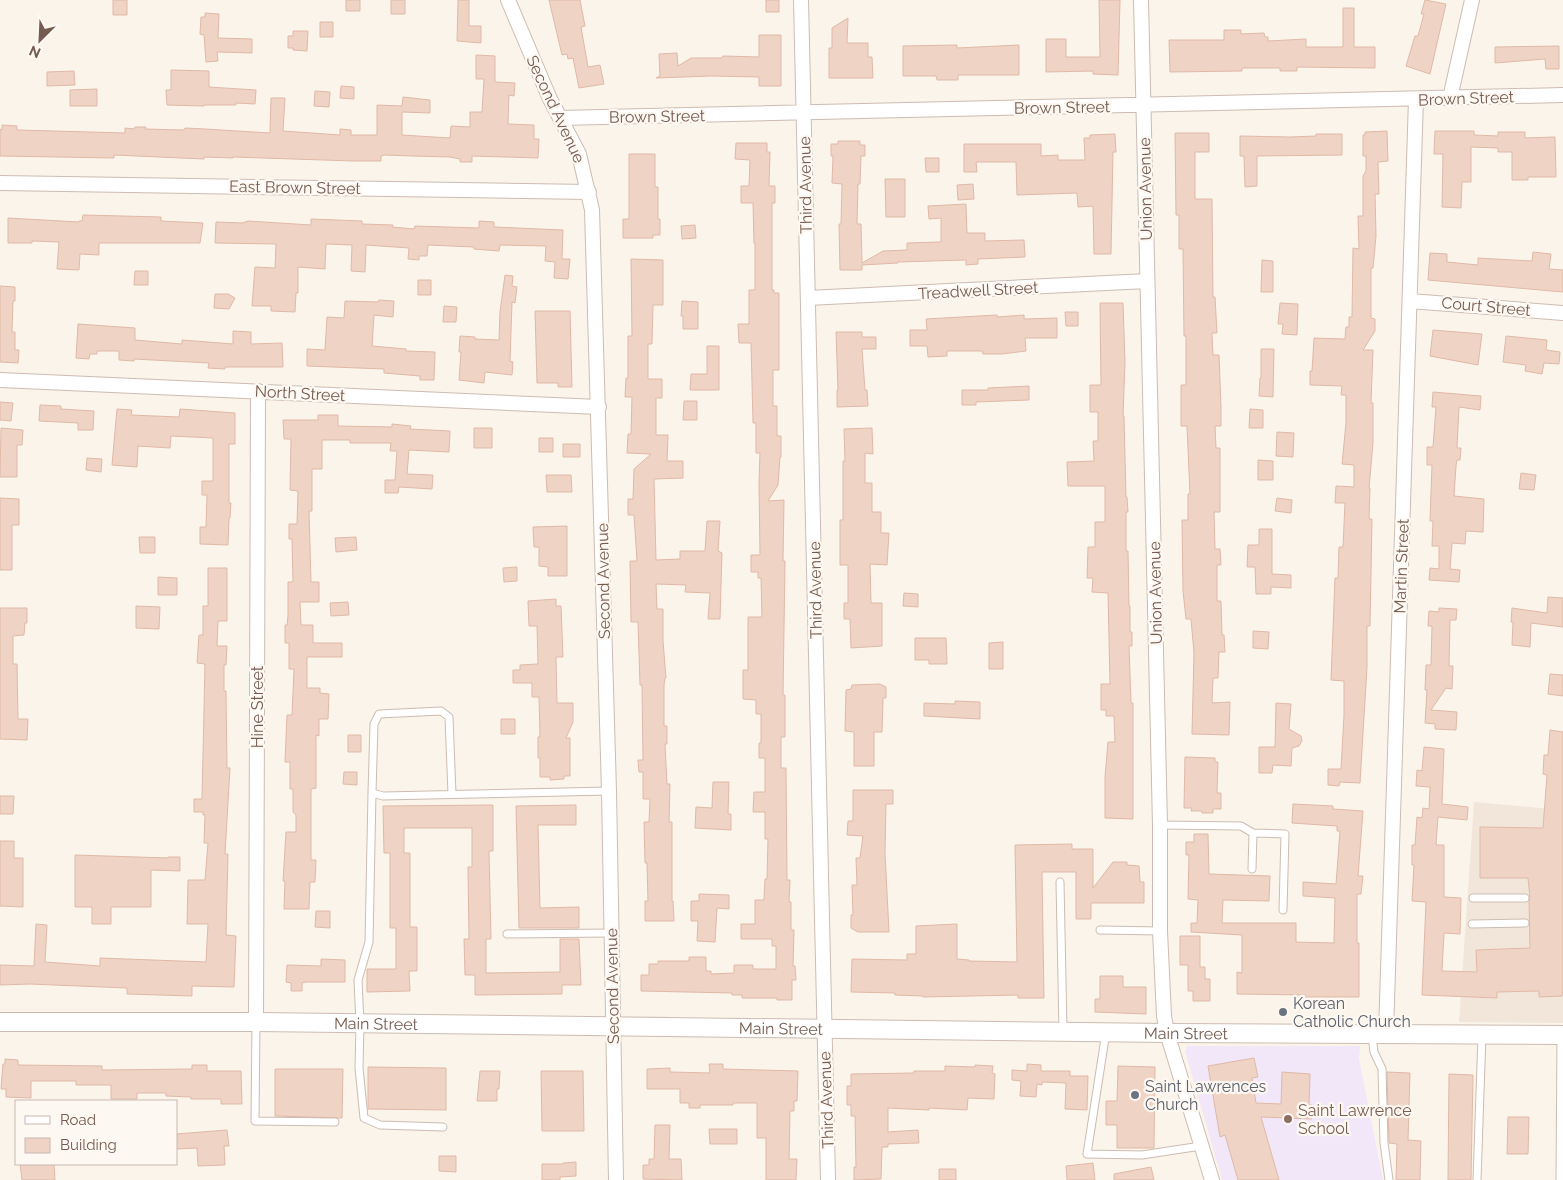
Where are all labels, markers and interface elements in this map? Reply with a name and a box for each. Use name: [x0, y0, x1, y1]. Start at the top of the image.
north arrow: [15, 15, 65, 65]
text: N: [27, 42, 43, 61]
street label: Second Avenue: [522, 52, 589, 166]
street label: Brown Street: [1418, 87, 1515, 110]
street label: Brown Street: [1014, 97, 1111, 118]
street label: Brown Street: [609, 106, 706, 127]
street label: Third Avenue: [795, 136, 816, 234]
street label: Union Avenue: [1135, 137, 1156, 241]
street label: East Brown Street: [229, 177, 362, 198]
street label: Treadwell Street: [917, 278, 1039, 303]
street label: Court Street: [1441, 293, 1532, 320]
street label: North Street: [254, 382, 346, 405]
street label: Martin Street: [1390, 518, 1413, 614]
street label: Second Avenue: [593, 523, 614, 639]
street label: Third Avenue: [805, 541, 826, 639]
street label: Union Avenue: [1145, 541, 1166, 645]
street label: Hine Street: [248, 665, 267, 748]
street label: Second Avenue: [602, 928, 623, 1044]
place label: Korean Catholic Church: [1293, 994, 1411, 1031]
marker: Korean Catholic Church: [1277, 1006, 1289, 1018]
street label: Main Street: [334, 1014, 419, 1034]
street label: Main Street: [739, 1019, 824, 1039]
street label: Main Street: [1144, 1024, 1229, 1043]
street label: Third Avenue: [815, 1051, 838, 1149]
place label: Saint Lawrences Church: [1145, 1077, 1267, 1114]
marker: Saint Lawrences Church: [1129, 1089, 1141, 1101]
legend: [15, 1100, 178, 1165]
place label: Saint Lawrence School: [1298, 1101, 1412, 1138]
text: Road: [60, 1111, 96, 1129]
marker: Saint Lawrence School: [1282, 1113, 1294, 1125]
text: Building: [60, 1136, 117, 1154]

